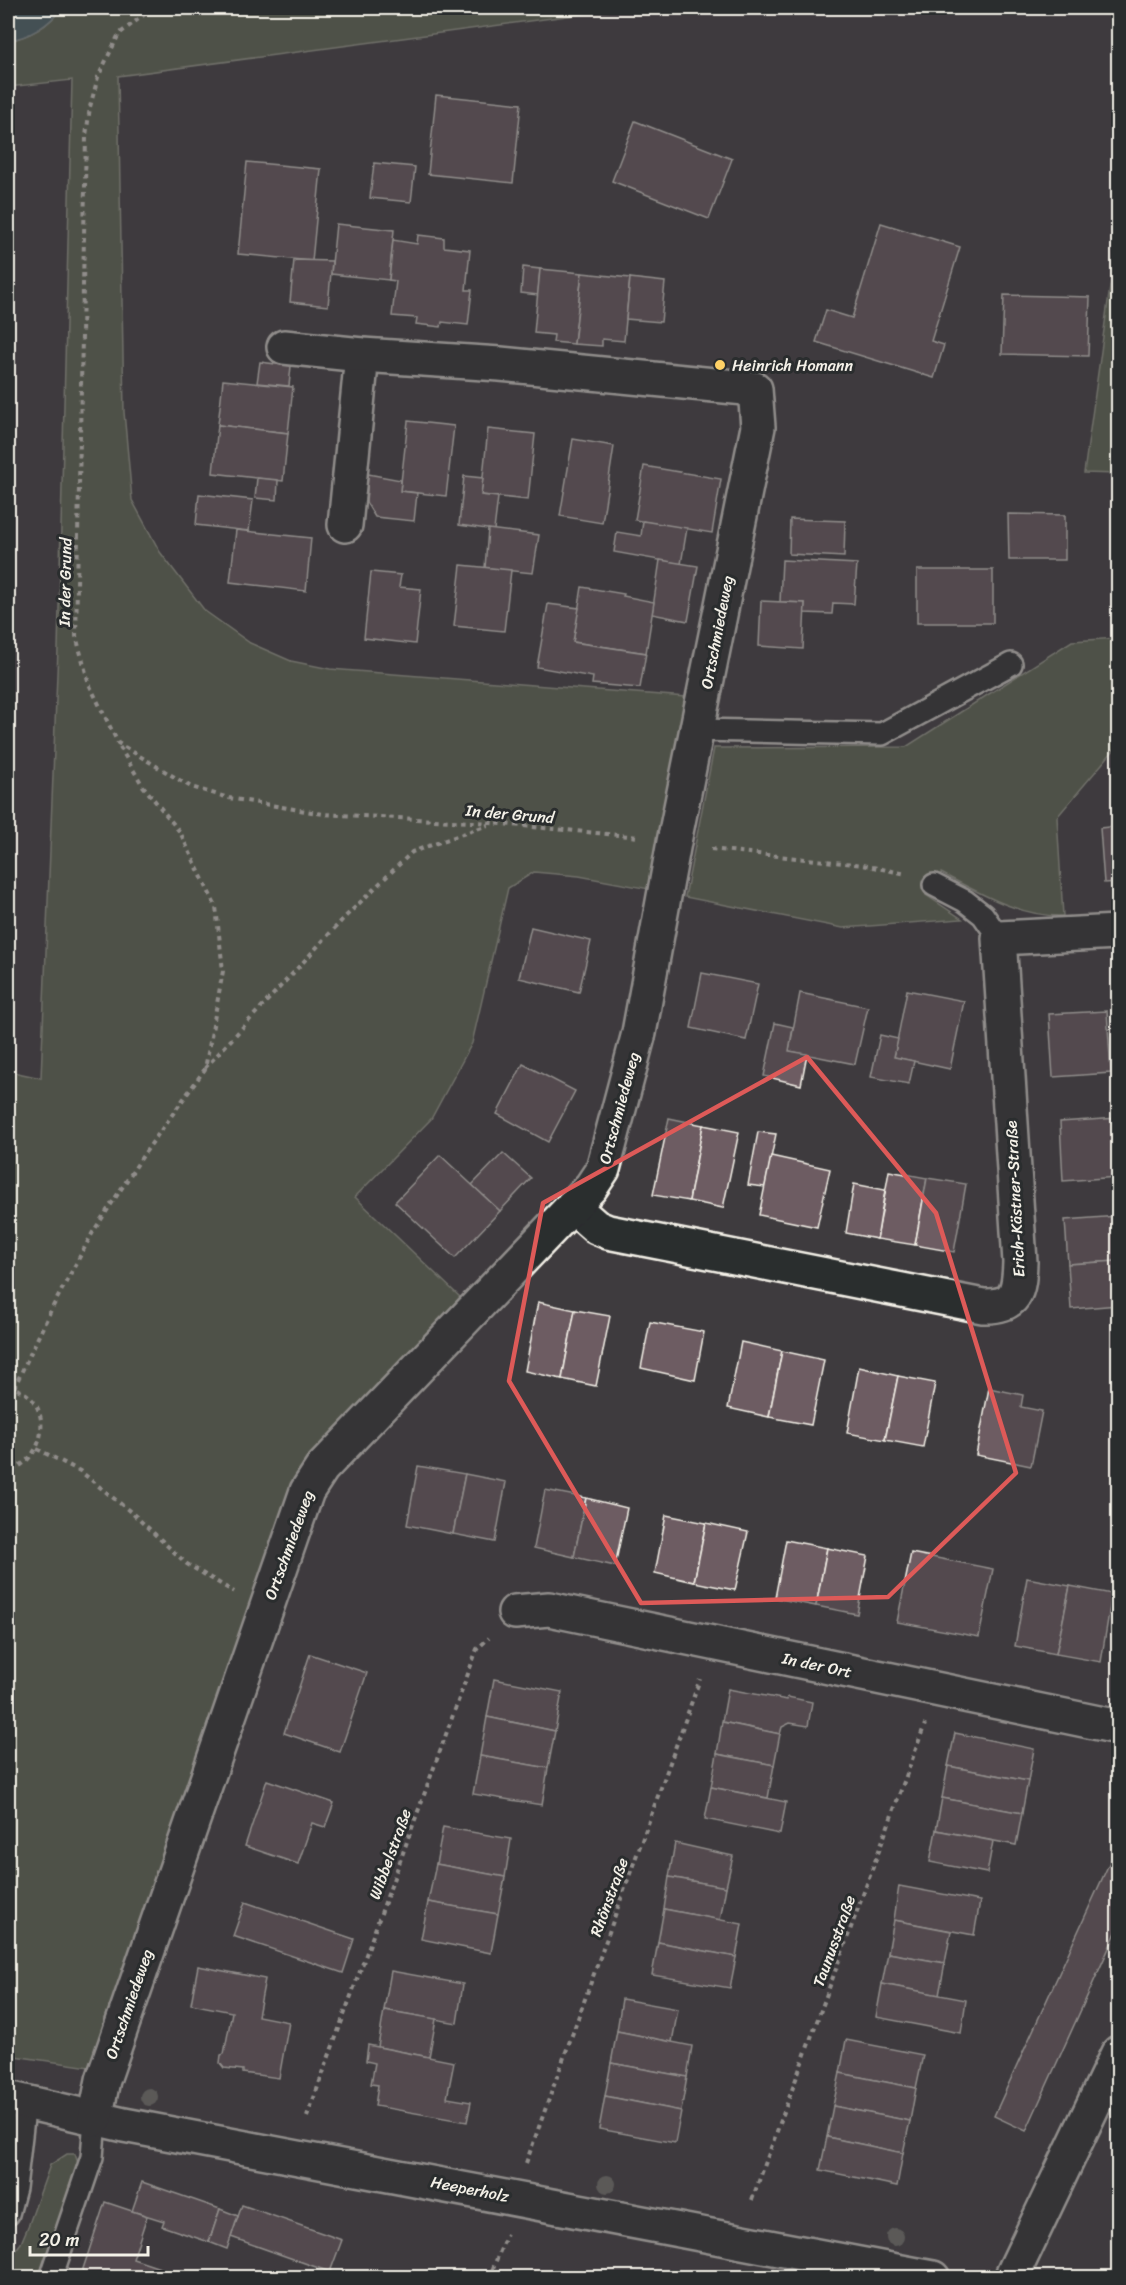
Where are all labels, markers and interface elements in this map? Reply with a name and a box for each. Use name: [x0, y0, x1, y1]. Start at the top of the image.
place label: Heinrich Homann: [732, 351, 854, 380]
marker: Heinrich Homann: [713, 358, 727, 372]
street label: In der Grund: [50, 536, 80, 628]
street label: Ortschmiedeweg: [692, 573, 742, 691]
street label: In der Grund: [464, 796, 557, 832]
street label: Ortschmiedeweg: [590, 1049, 648, 1167]
street label: Erich-Kästner-Straße: [996, 1120, 1034, 1278]
street label: Ortschmiedeweg: [256, 1486, 322, 1604]
street label: In der Ort: [779, 1643, 854, 1687]
street label: Wibbelstraße: [360, 1804, 420, 1904]
street label: Rhönstraße: [581, 1853, 637, 1941]
street label: Taunusstraße: [804, 1891, 864, 1991]
street label: Ortschmiedeweg: [97, 1945, 161, 2063]
street label: Heeperholz: [428, 2167, 512, 2211]
scale bar: [30, 2219, 148, 2257]
text: 20 m: [39, 2224, 79, 2256]

